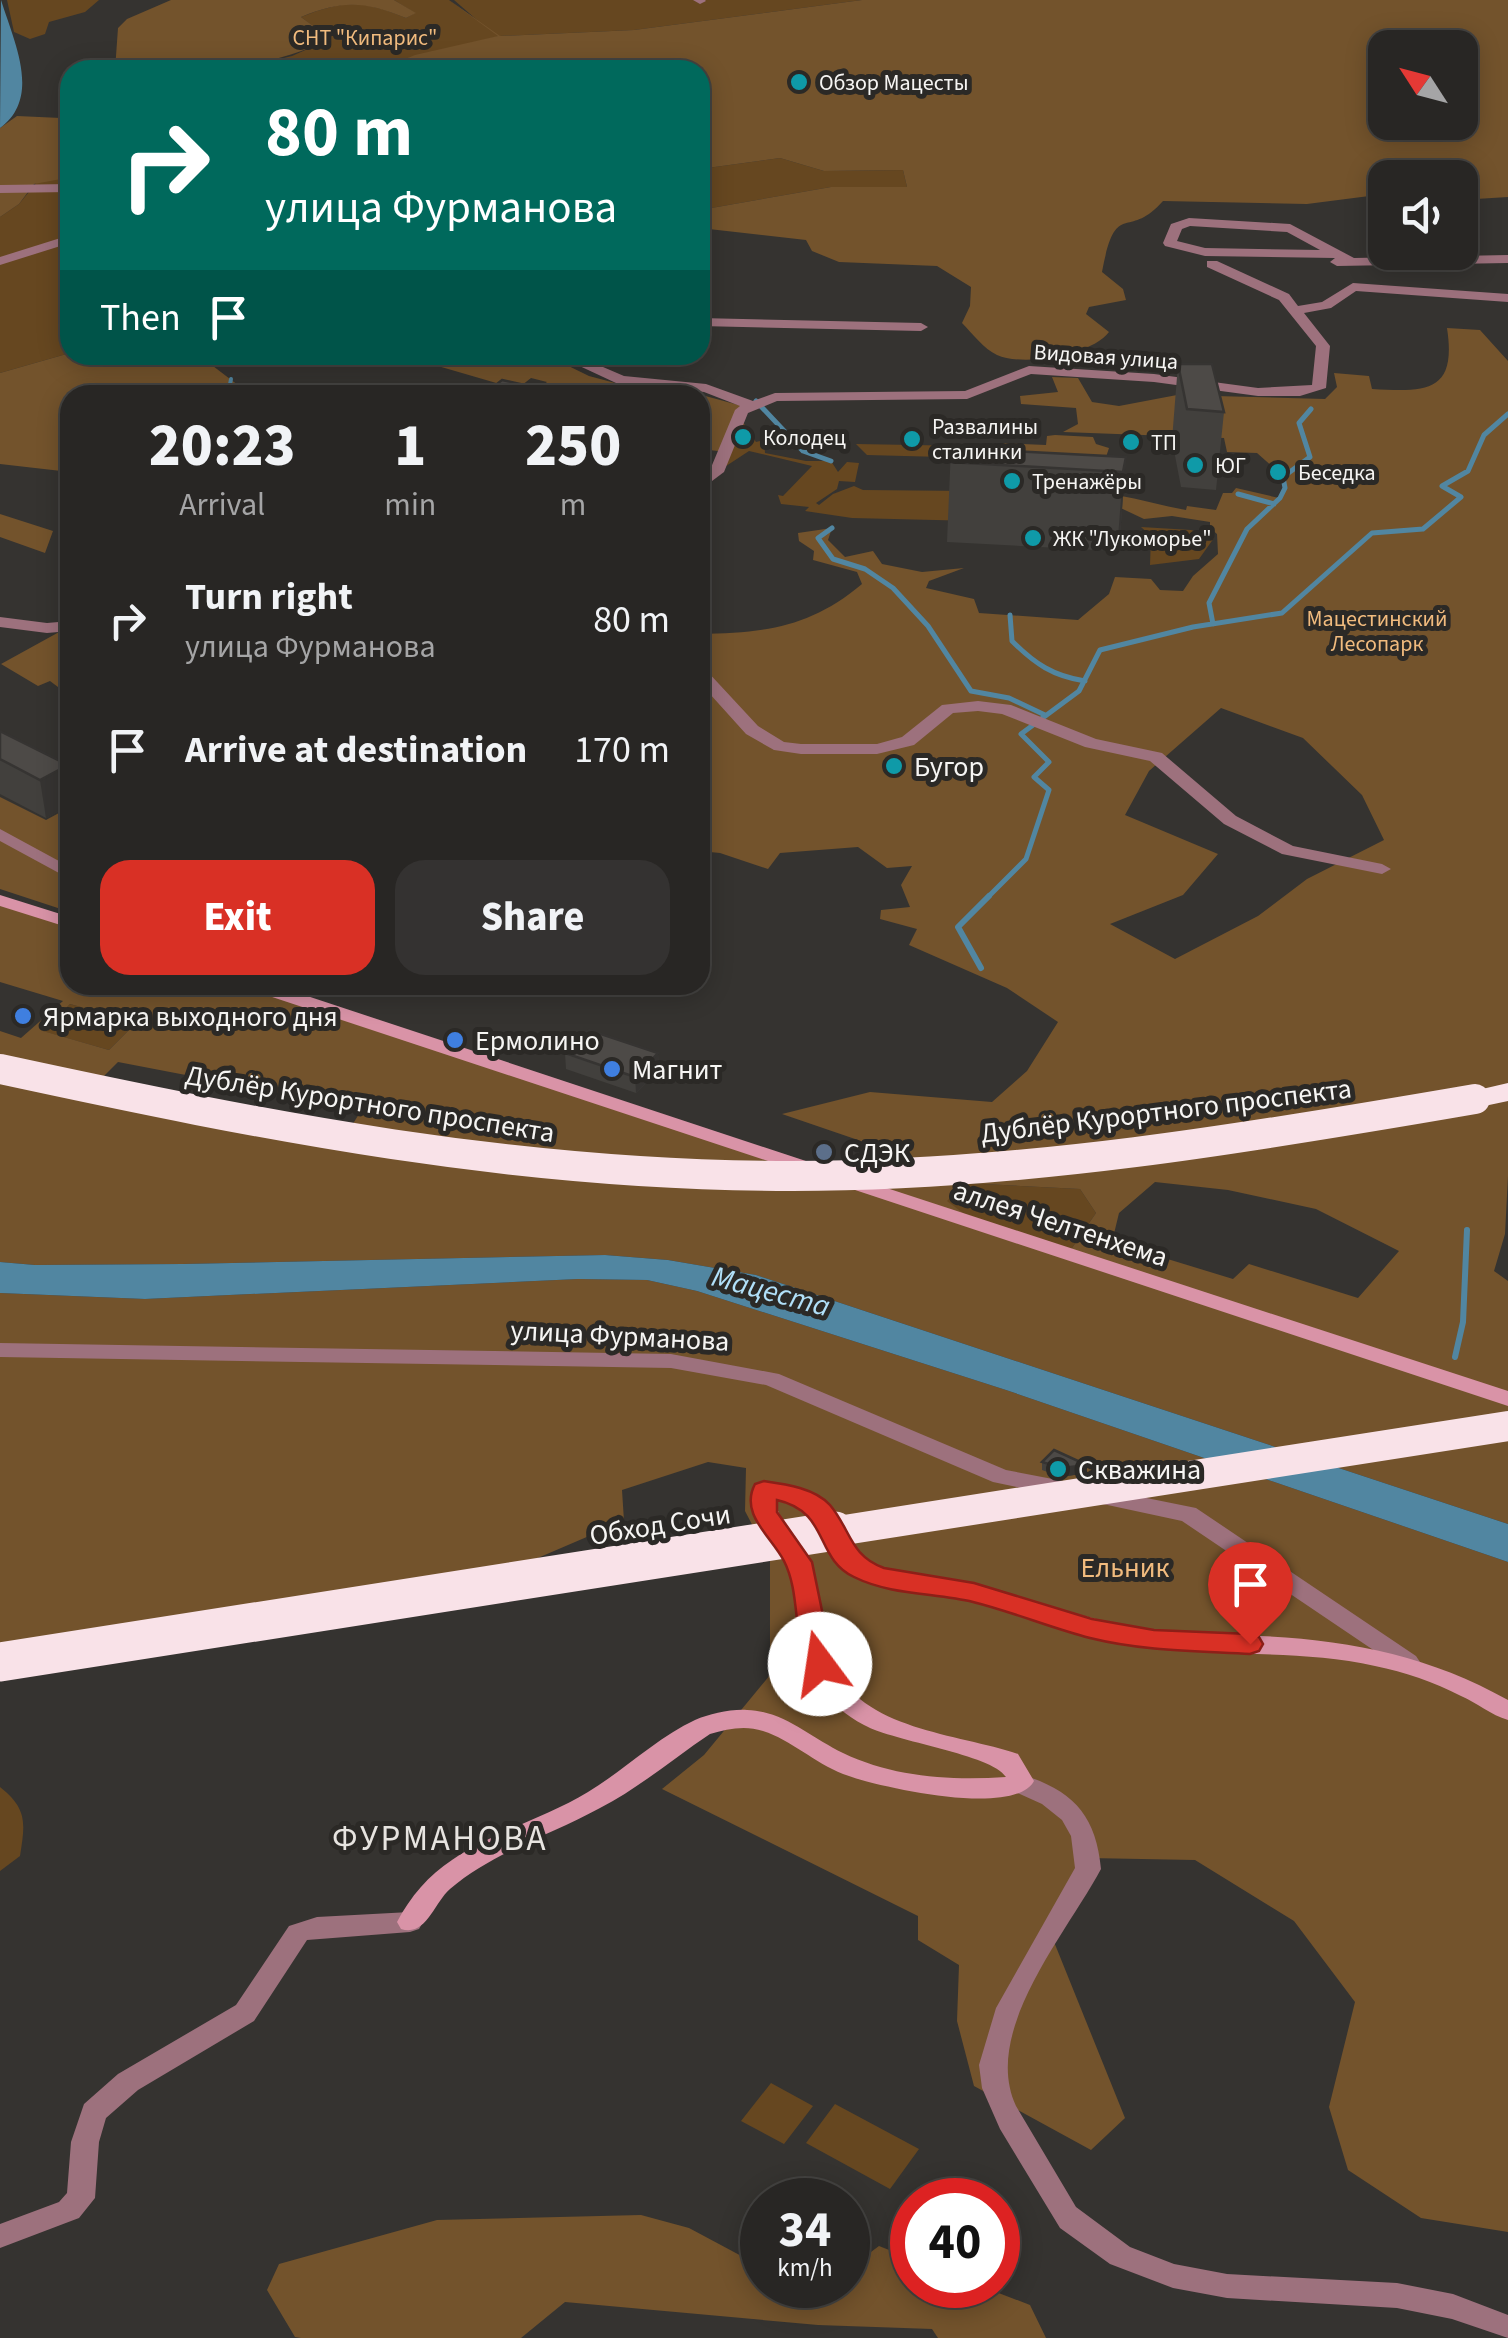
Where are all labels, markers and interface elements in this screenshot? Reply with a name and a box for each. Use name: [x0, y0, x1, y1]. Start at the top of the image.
park label: СНТ "Кипарис": [293, 22, 437, 54]
north arrow: [1368, 30, 1478, 140]
map controls: [1368, 30, 1478, 270]
place label: Обзор Мацесты: [819, 67, 969, 99]
marker: Обзор Мацесты: [788, 71, 810, 93]
text: 80 m: [265, 83, 413, 183]
icon: right: [100, 100, 230, 230]
button: sound: [1368, 160, 1478, 270]
text: улица Фурманова: [265, 176, 617, 240]
icon: arrive: [201, 290, 256, 345]
text: Then: [100, 291, 181, 345]
street label: Видовая улица: [1033, 336, 1179, 378]
text: 20:23: [149, 404, 296, 489]
text: 1: [394, 404, 426, 489]
text: 250: [525, 404, 621, 489]
place label: Развалины сталинки: [932, 411, 1038, 468]
place label: Колодец: [763, 422, 846, 454]
marker: Колодец: [732, 426, 754, 448]
place label: ТП: [1151, 427, 1177, 459]
marker: Развалины сталинки: [901, 428, 923, 450]
marker: ТП: [1120, 431, 1142, 453]
place label: ЮГ: [1215, 450, 1246, 482]
marker: ЮГ: [1184, 454, 1206, 476]
place label: Беседка: [1298, 457, 1376, 489]
marker: Беседка: [1267, 461, 1289, 483]
place label: Тренажёры: [1032, 466, 1142, 498]
marker: Тренажёры: [1001, 470, 1023, 492]
text: Arrival: [179, 482, 265, 528]
text: min: [384, 482, 436, 528]
text: m: [560, 482, 586, 528]
place label: ЖК "Лукоморье": [1053, 523, 1212, 555]
marker: ЖК "Лукоморье": [1022, 527, 1044, 549]
text: Turn right: [185, 570, 353, 624]
icon: right: [100, 593, 155, 648]
text: 80 m: [593, 593, 670, 647]
park label: Мацестинский Лесопарк: [1307, 603, 1447, 660]
text: улица Фурманова: [185, 624, 436, 670]
icon: arrive: [100, 723, 155, 778]
text: Arrive at destination: [185, 723, 527, 777]
text: 170 m: [574, 723, 670, 777]
place label: Бугор: [914, 747, 984, 787]
marker: Бугор: [883, 755, 905, 777]
button: Exit: [100, 860, 375, 975]
button: Share: [395, 860, 670, 975]
place label: Ярмарка выходного дня: [43, 997, 338, 1037]
marker: Ярмарка выходного дня: [12, 1005, 34, 1027]
place label: Ермолино: [475, 1021, 600, 1061]
marker: Ермолино: [444, 1029, 466, 1051]
place label: Магнит: [632, 1050, 723, 1090]
street label: Дублёр Курортного проспекта: [182, 1055, 557, 1153]
marker: Магнит: [601, 1058, 623, 1080]
street label: Дублёр Курортного проспекта: [978, 1068, 1354, 1154]
place label: СДЭК: [844, 1133, 911, 1173]
marker: СДЭК: [813, 1141, 835, 1163]
street label: аллея Челтенхема: [948, 1170, 1173, 1277]
water label: Мацеста: [707, 1255, 835, 1328]
street label: улица Фурманова: [509, 1310, 730, 1362]
place label: Скважина: [1078, 1450, 1201, 1490]
marker: Скважина: [1047, 1458, 1069, 1480]
street label: Обход Сочи: [587, 1494, 734, 1556]
pin: [1208, 1542, 1293, 1645]
park label: Ельник: [1081, 1548, 1170, 1588]
icon: arrive: [1223, 1557, 1278, 1612]
position arrow: [768, 1612, 872, 1716]
district label: ФУРМАНОВА: [332, 1814, 548, 1864]
speed limit sign: 40: [890, 2178, 1020, 2308]
text: 34: [779, 2195, 831, 2266]
text: km/h: [777, 2250, 833, 2286]

